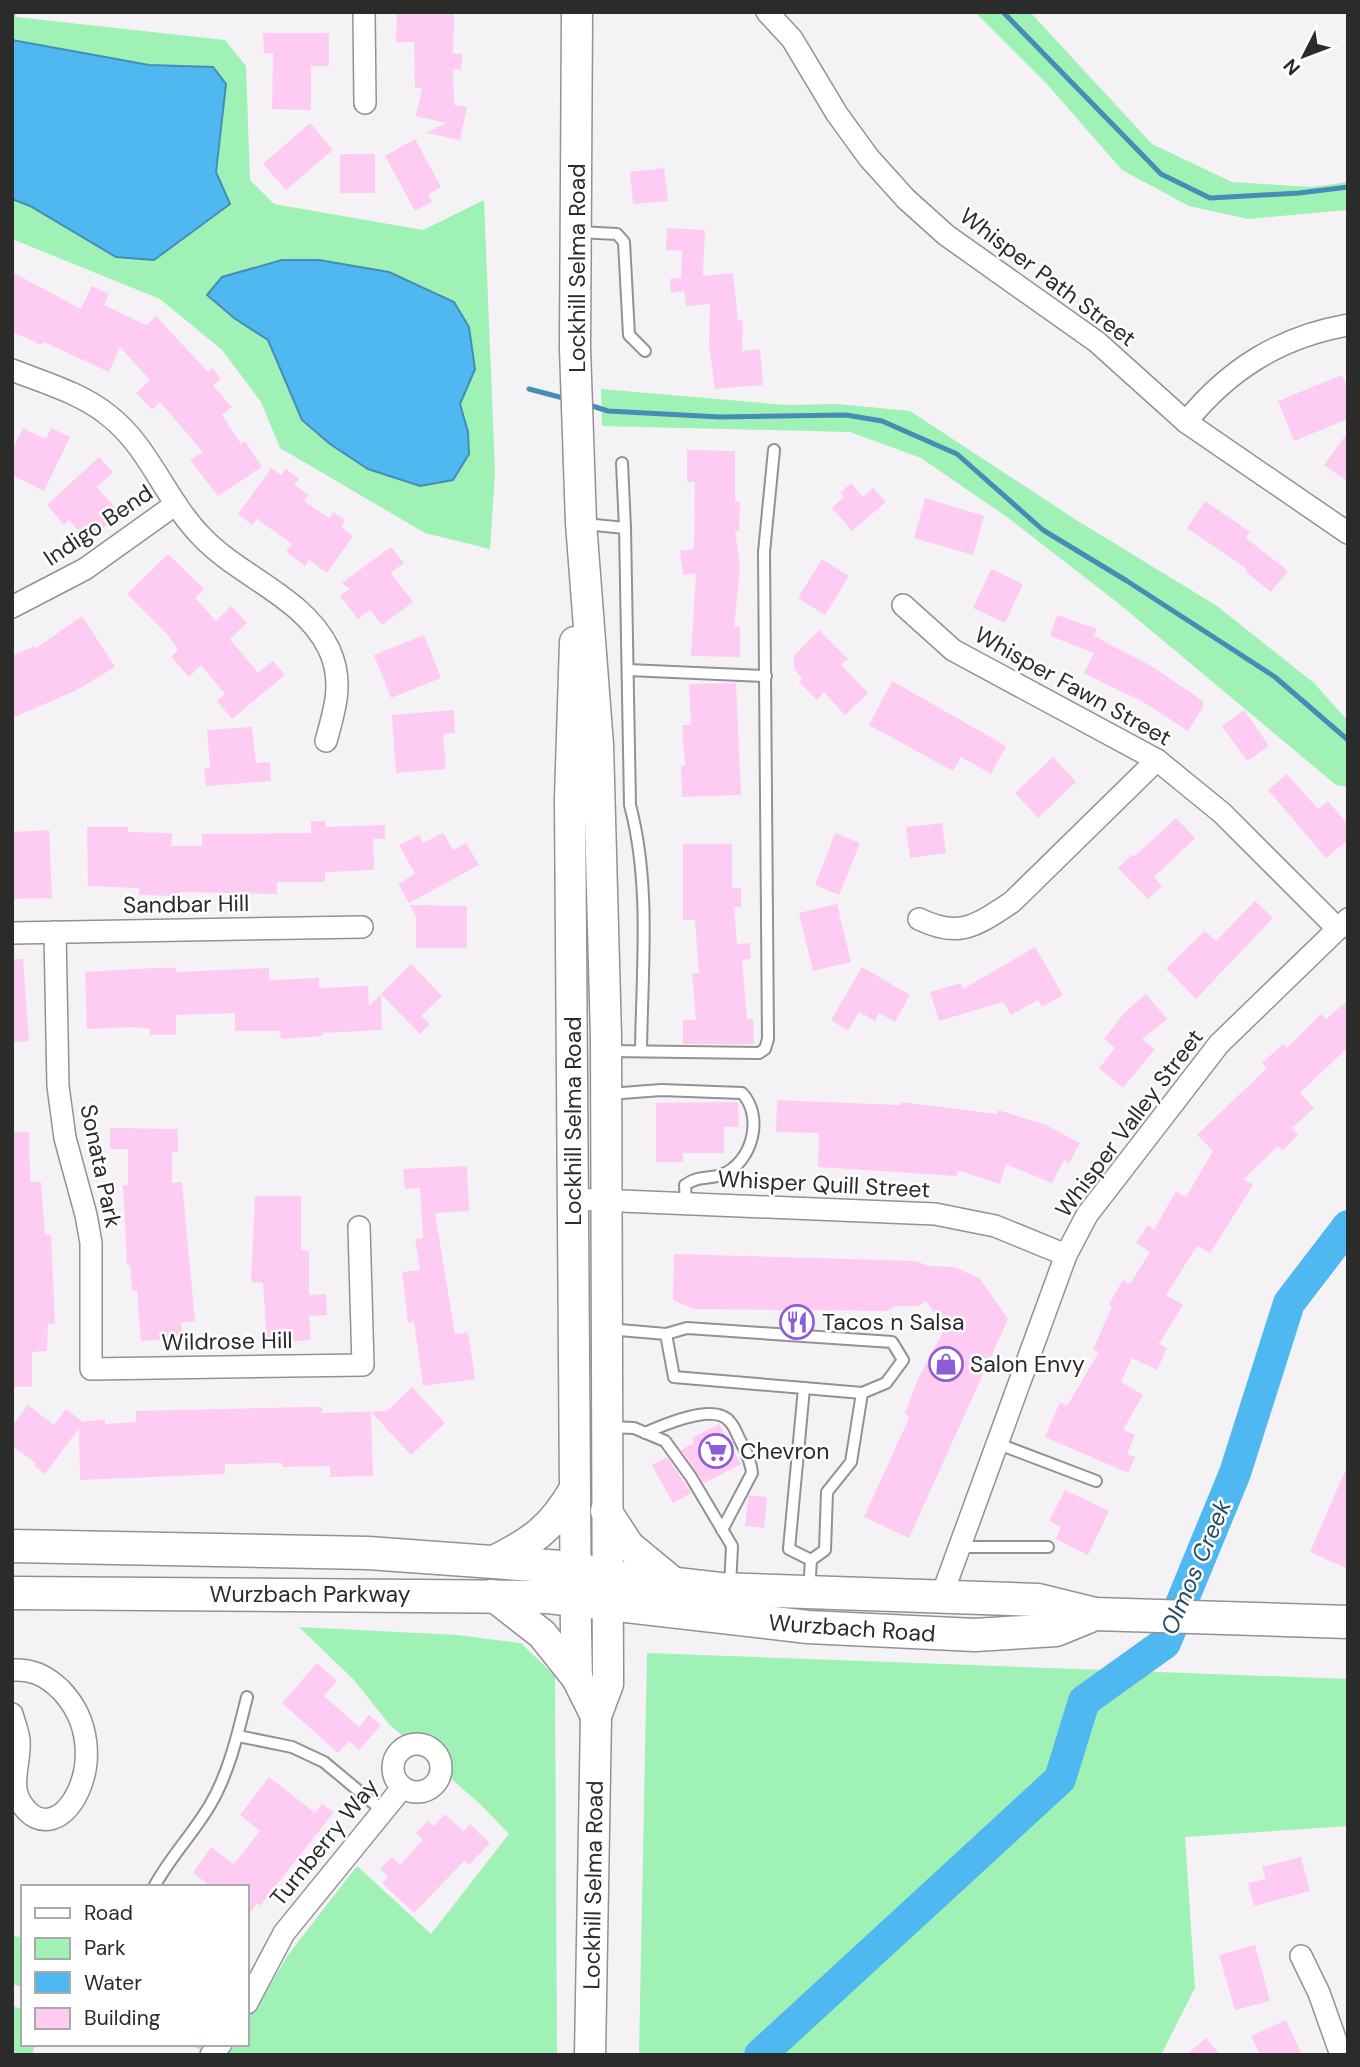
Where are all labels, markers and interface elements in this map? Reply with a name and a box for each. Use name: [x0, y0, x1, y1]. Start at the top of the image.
north arrow: [1269, 21, 1339, 91]
text: N: [1278, 54, 1306, 81]
street label: Lockhill Selma Road: [562, 163, 592, 373]
street label: Whisper Path Street: [954, 201, 1142, 353]
street label: Indigo Bend: [38, 478, 158, 572]
street label: Whisper Fawn Street: [969, 619, 1177, 753]
street label: Sandbar Hill: [123, 888, 249, 920]
street label: Lockhill Selma Road: [558, 1016, 588, 1226]
street label: Whisper Valley Street: [1048, 1023, 1210, 1223]
street label: Sonata Park: [73, 1102, 129, 1231]
street label: Whisper Quill Street: [717, 1163, 931, 1205]
restaurant icon: Tacos n Salsa: [778, 1303, 816, 1341]
place label: Tacos n Salsa: [822, 1307, 965, 1337]
street label: Wildrose Hill: [161, 1325, 293, 1357]
shop icon: Salon Envy: [927, 1345, 965, 1383]
place label: Salon Envy: [970, 1349, 1085, 1379]
supermarket icon: Chevron: [697, 1432, 735, 1470]
place label: Chevron: [740, 1436, 829, 1466]
water label: Olmos Creek: [1153, 1494, 1238, 1639]
street label: Wurzbach Parkway: [209, 1579, 411, 1609]
street label: Wurzbach Road: [768, 1607, 936, 1649]
street label: Turnberry Way: [263, 1772, 385, 1912]
street label: Lockhill Selma Road: [576, 1780, 610, 1990]
legend: [21, 1885, 248, 2046]
text: Road: [84, 1899, 133, 1927]
text: Park: [84, 1934, 126, 1962]
text: Water: [84, 1969, 142, 1997]
text: Building: [84, 2004, 161, 2032]

